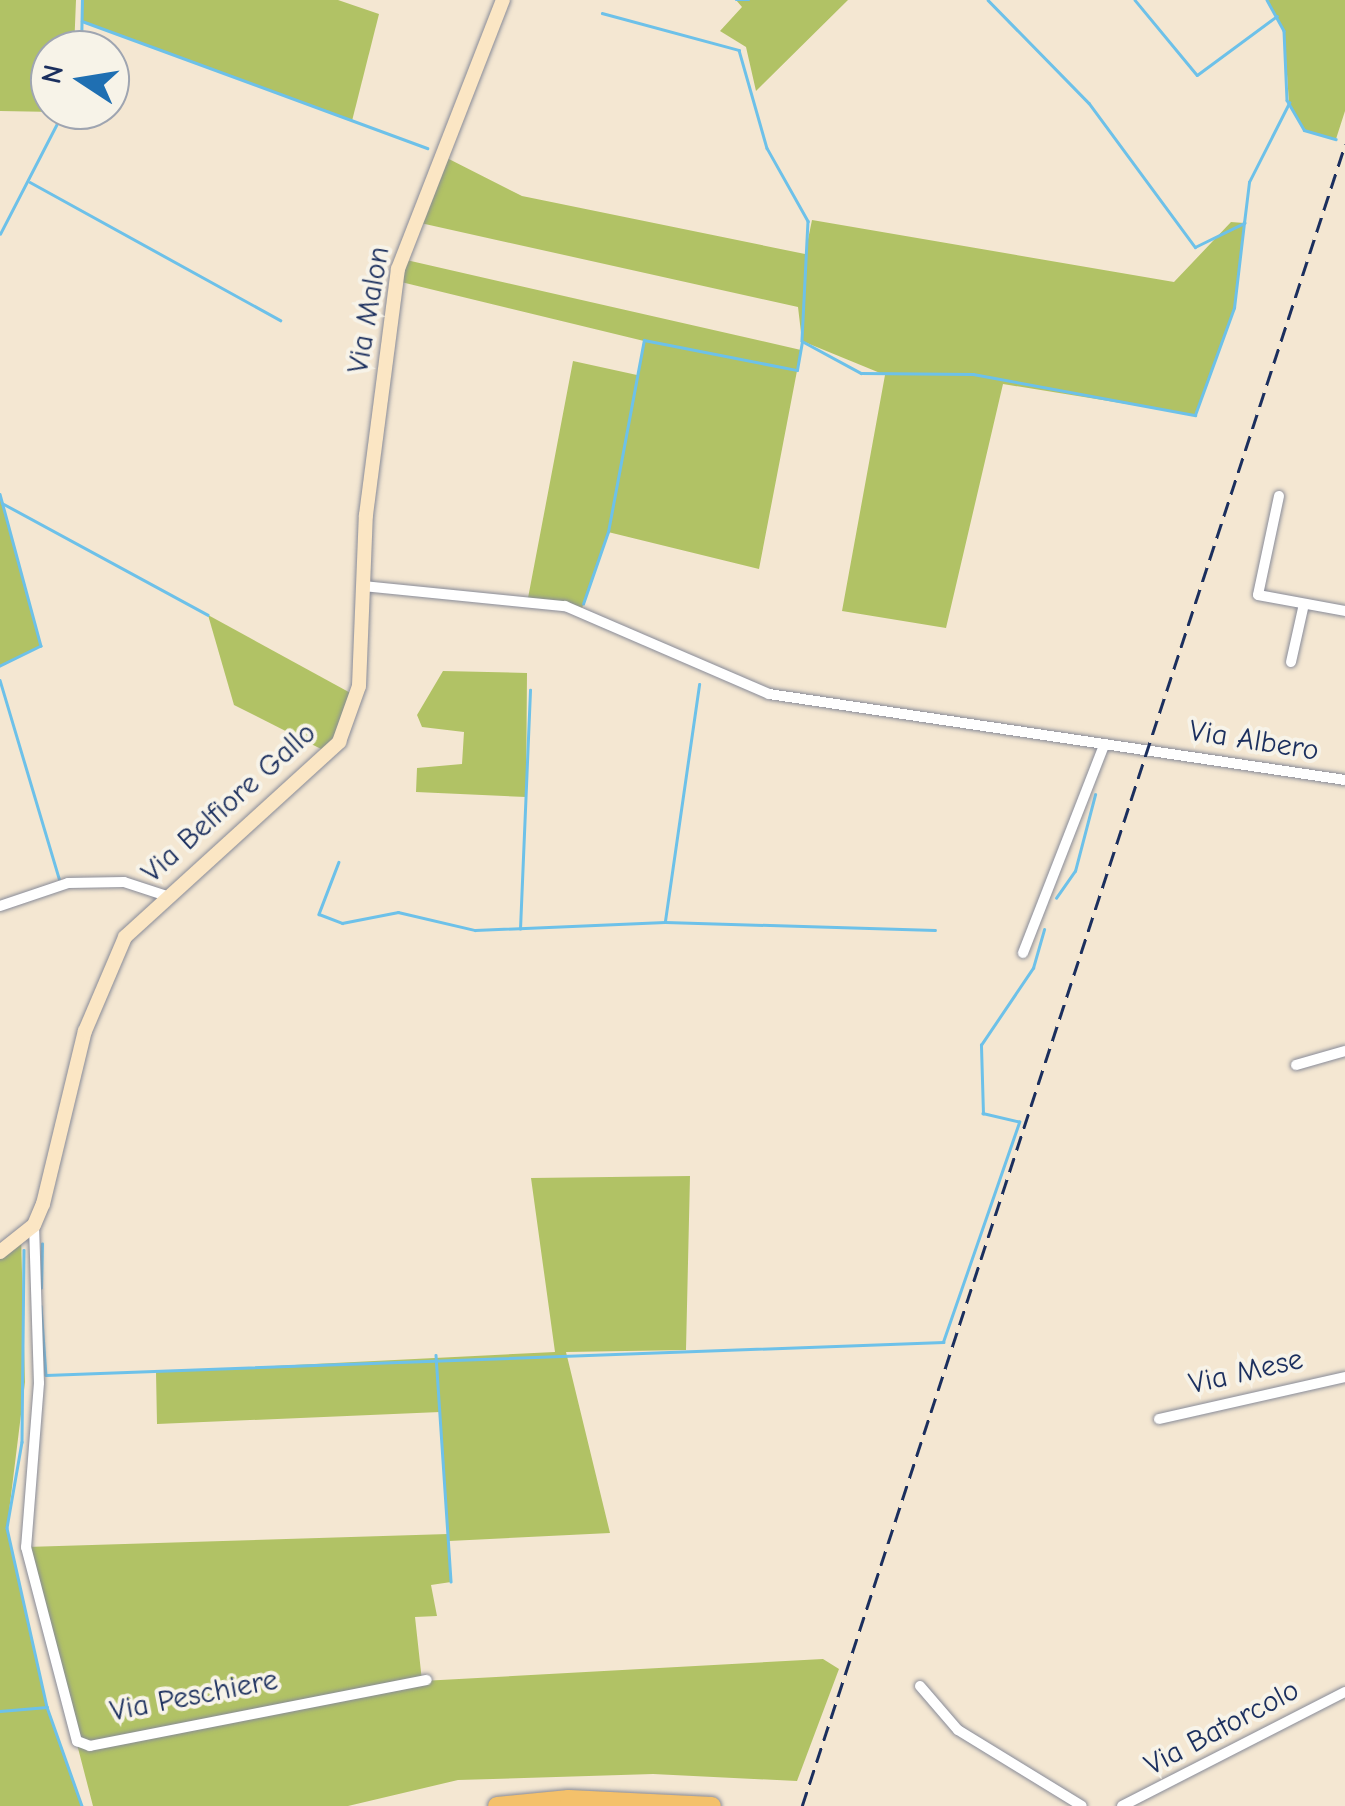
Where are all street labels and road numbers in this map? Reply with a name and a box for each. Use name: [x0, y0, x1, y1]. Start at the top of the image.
street label: Via Malon: [340, 244, 398, 376]
street label: Via Albero: [1187, 713, 1321, 769]
street label: Via Belfiore Gallo: [134, 715, 324, 891]
street label: Via Mese: [1185, 1341, 1307, 1403]
street label: Via Peschiere: [107, 1662, 281, 1730]
street label: Via Batorcolo: [1139, 1672, 1305, 1784]

